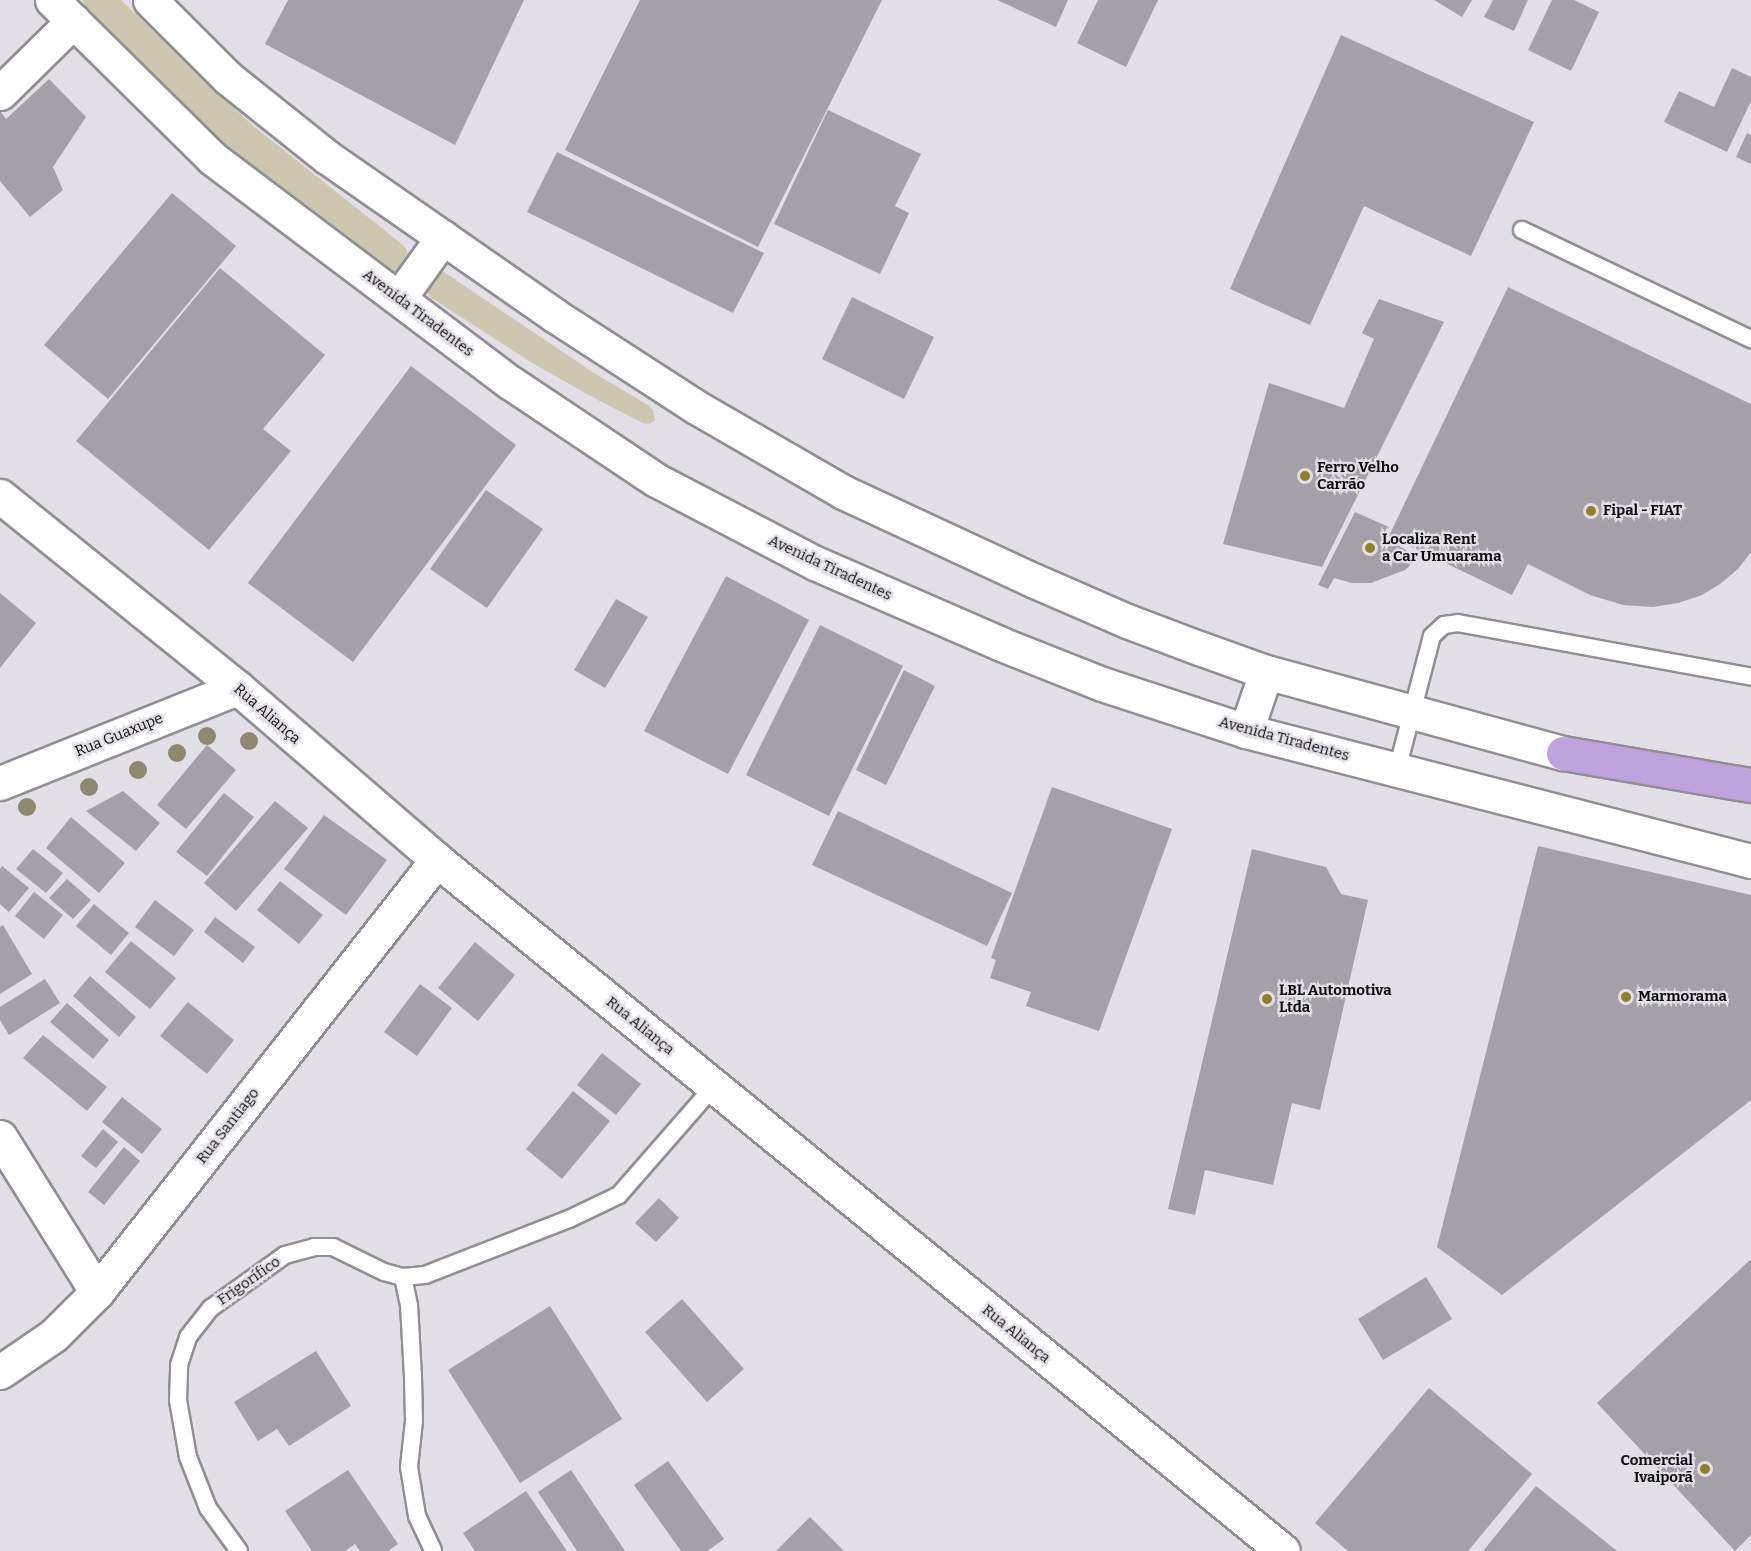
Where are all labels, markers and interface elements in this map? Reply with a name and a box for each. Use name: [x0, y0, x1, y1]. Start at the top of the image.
street label: Avenida Tiradentes: [359, 265, 477, 361]
place label: Ferro Velho Carrão: [1317, 458, 1399, 493]
marker: Ferro Velho Carrão: [1298, 469, 1312, 483]
place label: Fipal - FIAT: [1603, 502, 1682, 520]
marker: Fipal - FIAT: [1584, 504, 1598, 518]
place label: Localiza Rent a Car Umuarama: [1382, 530, 1502, 565]
street label: Avenida Tiradentes: [765, 532, 895, 604]
marker: Localiza Rent a Car Umuarama: [1363, 541, 1377, 555]
street label: Rua Aliança: [230, 680, 304, 748]
street label: Rua Guaxupe: [72, 709, 166, 761]
street label: Avenida Tiradentes: [1217, 713, 1351, 765]
place label: LBL Automotiva Ltda: [1279, 981, 1392, 1016]
place label: Marmorama: [1638, 988, 1727, 1006]
marker: Marmorama: [1619, 990, 1633, 1004]
marker: LBL Automotiva Ltda: [1260, 992, 1274, 1006]
street label: Rua Aliança: [602, 993, 678, 1059]
street label: Rua Santiago: [193, 1085, 263, 1167]
street label: Frigorífico: [214, 1253, 284, 1309]
street label: Rua Aliança: [978, 1301, 1054, 1367]
place label: Comercial Ivaiporã: [1621, 1451, 1693, 1486]
marker: Comercial Ivaiporã: [1698, 1462, 1712, 1476]

